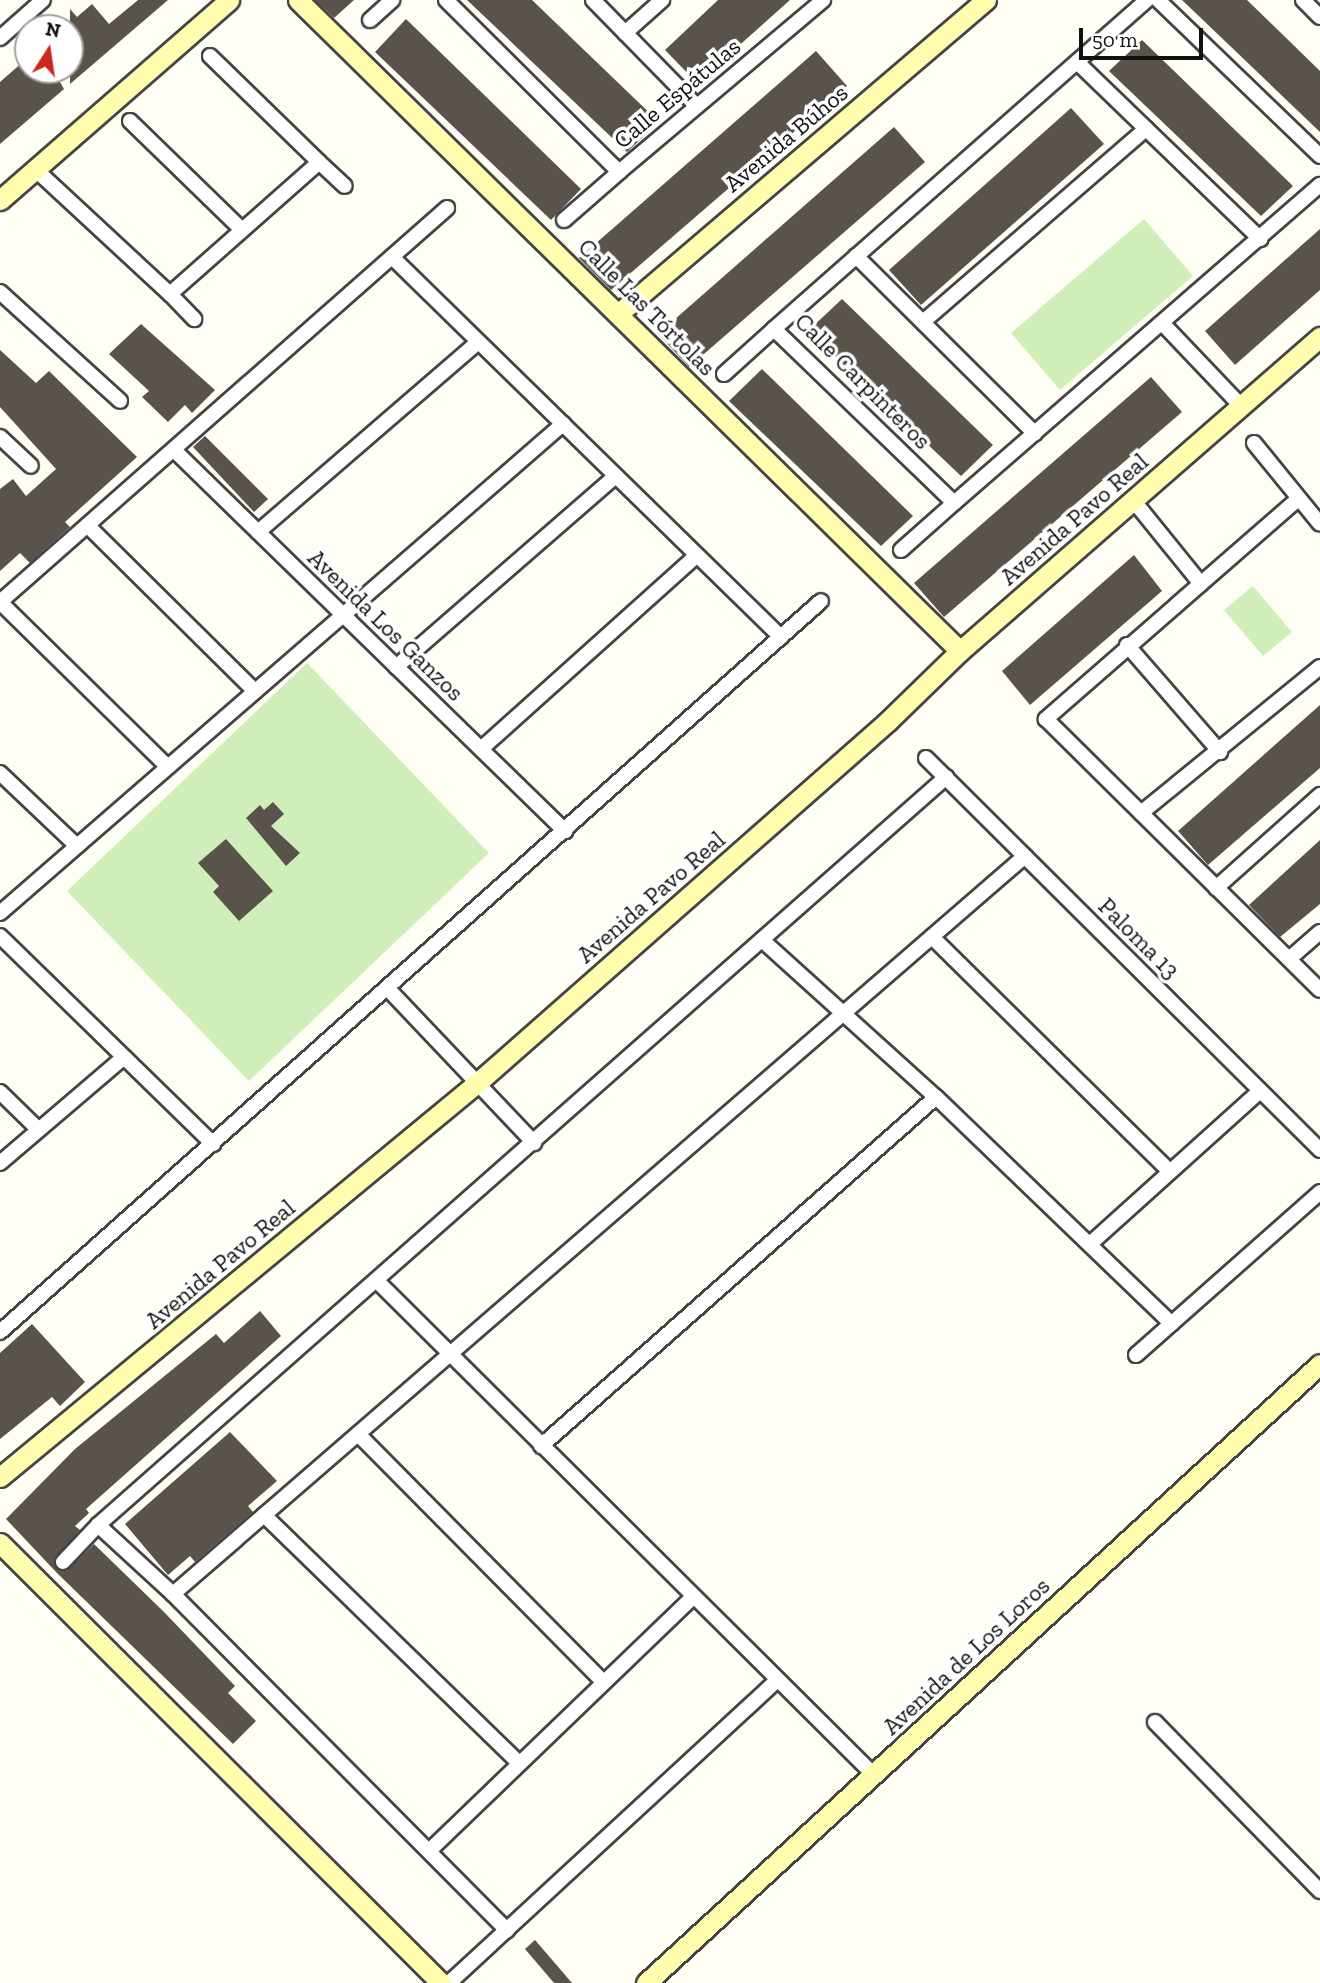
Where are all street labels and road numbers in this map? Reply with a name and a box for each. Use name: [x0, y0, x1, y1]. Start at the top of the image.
street label: Calle Espátulas: [608, 32, 746, 154]
street label: Avenida Búhos: [718, 78, 854, 198]
street label: Calle Las Tórtolas: [572, 232, 722, 382]
street label: Calle Carpinteros: [789, 307, 937, 455]
street label: Avenida Pavo Real: [994, 447, 1154, 591]
street label: Avenida Los Ganzos: [302, 543, 470, 707]
street label: Avenida Pavo Real: [571, 825, 731, 969]
street label: Paloma 13: [1093, 892, 1185, 984]
street label: Avenida Pavo Real: [139, 1193, 301, 1335]
street label: Avenida de Los Loros: [877, 1571, 1055, 1741]

